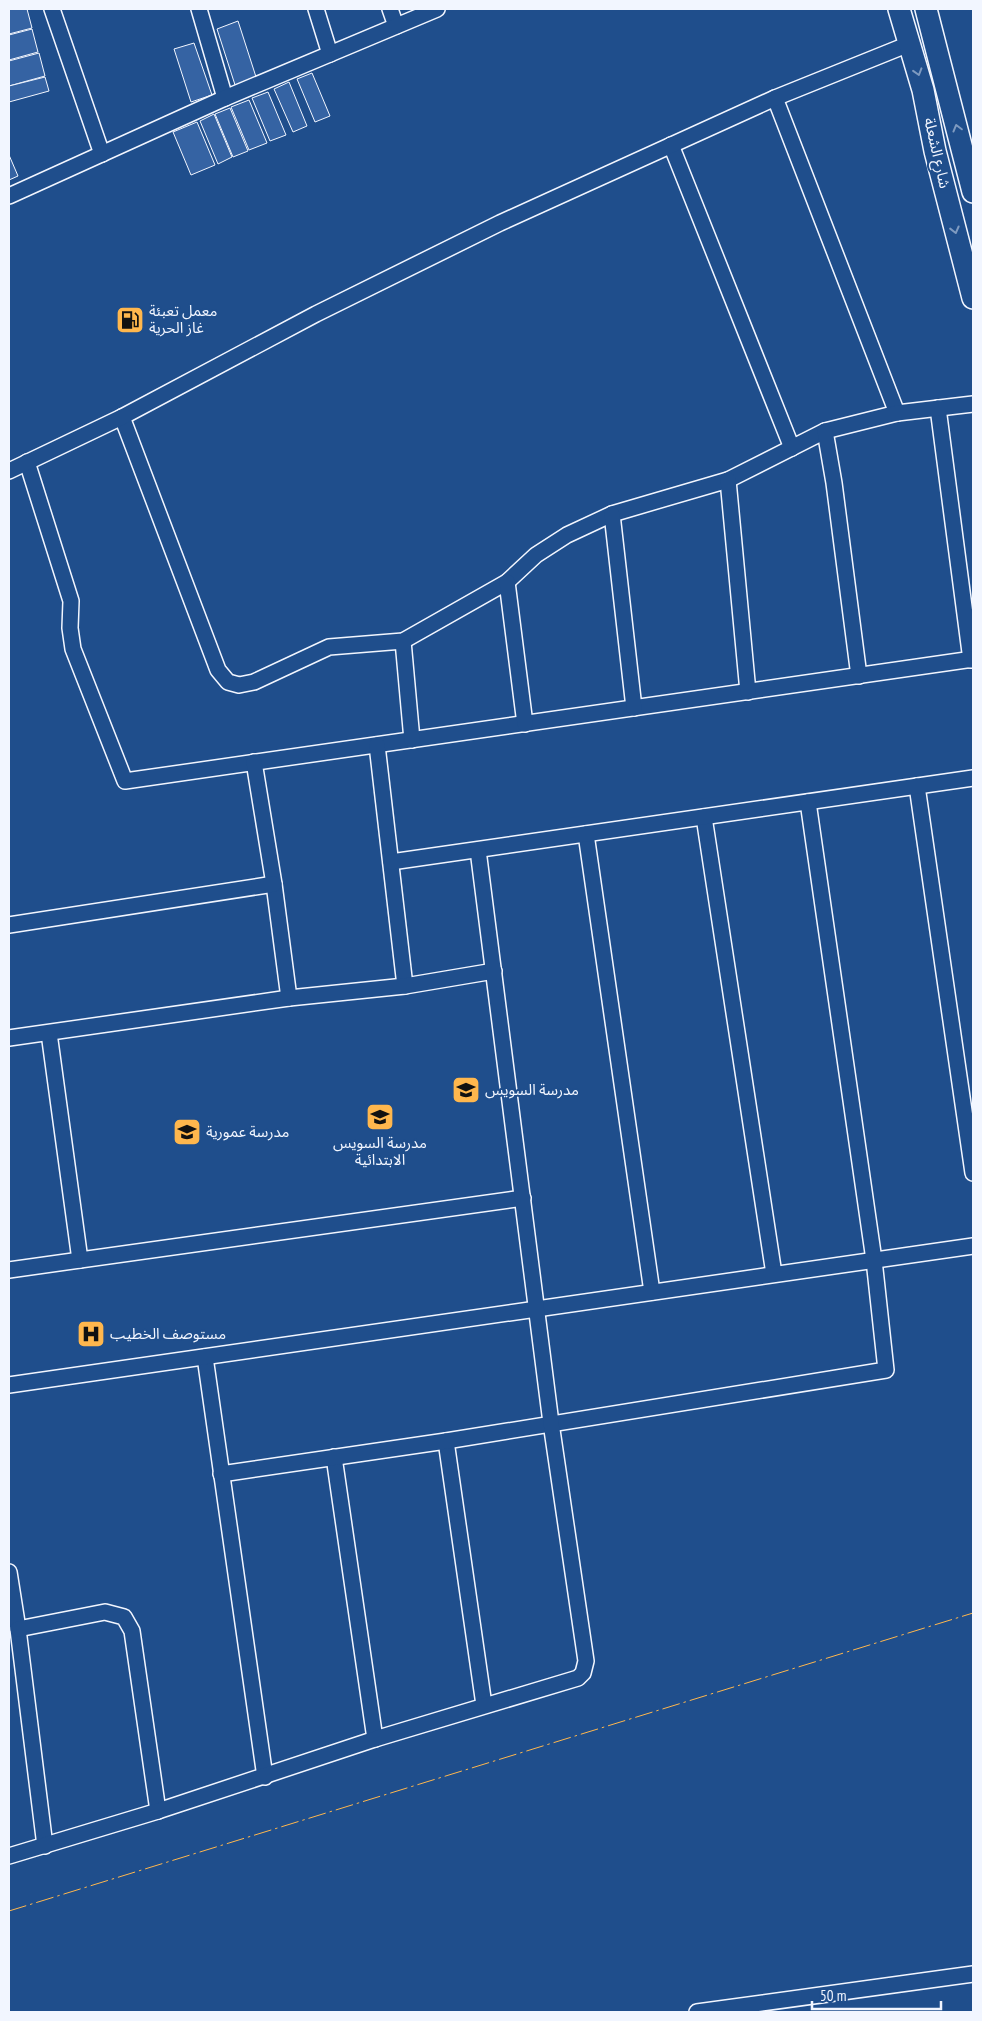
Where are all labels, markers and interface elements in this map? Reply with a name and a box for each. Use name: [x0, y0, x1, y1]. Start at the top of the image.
one-way arrow: [912, 68, 922, 76]
street label: شارع الشعلة: [917, 116, 955, 191]
one-way arrow: [952, 123, 963, 132]
one-way arrow: [949, 226, 960, 235]
place label: معمل تعبئة غاز الحرية: [149, 301, 217, 337]
fuel station icon: معمل تعبئة غاز الحرية: [115, 305, 145, 335]
school or university icon: مدرسة السويس: [451, 1075, 481, 1105]
place label: مدرسة السويس: [485, 1080, 579, 1099]
school or university icon: مدرسة السويس الابتدائية: [365, 1102, 395, 1132]
school or university icon: مدرسة عمورية: [172, 1117, 202, 1147]
place label: مدرسة عمورية: [206, 1122, 289, 1141]
place label: مدرسة السويس الابتدائية: [333, 1133, 427, 1169]
hospital icon: مستوصف الخطيب: [76, 1319, 106, 1349]
place label: مستوصف الخطيب: [110, 1324, 226, 1343]
scale bar: [812, 1978, 941, 2010]
text: 50 m: [820, 1986, 846, 2005]

